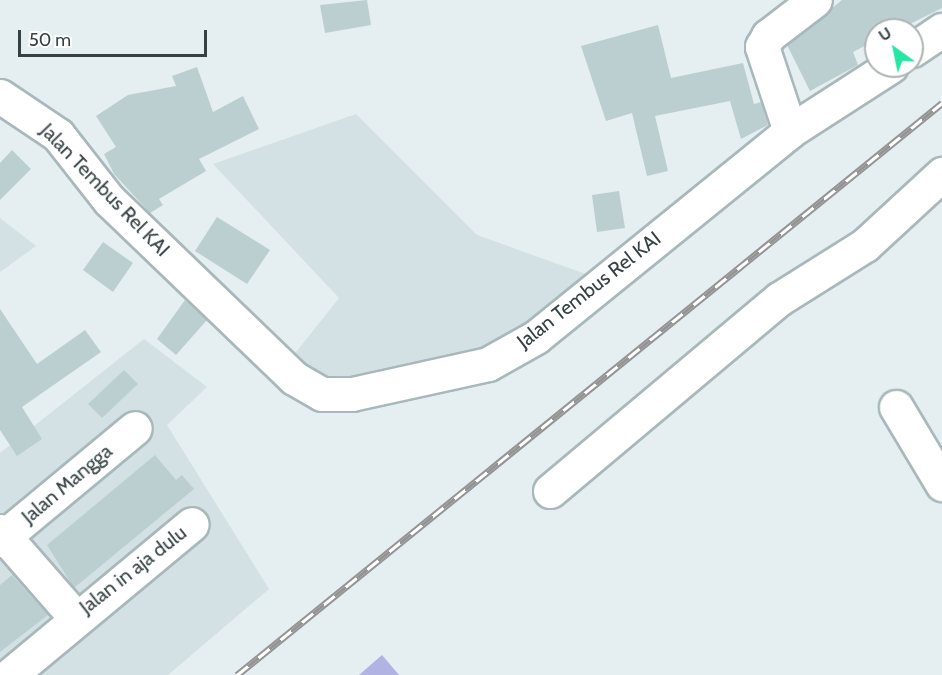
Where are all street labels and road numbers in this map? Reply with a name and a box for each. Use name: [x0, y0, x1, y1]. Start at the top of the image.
street label: Jalan Tembus Rel KAI: [35, 119, 175, 261]
street label: Jalan Tembus Rel KAI: [512, 226, 666, 354]
street label: Jalan Mangga: [17, 439, 117, 529]
street label: Jalan in aja dulu: [75, 521, 191, 619]

